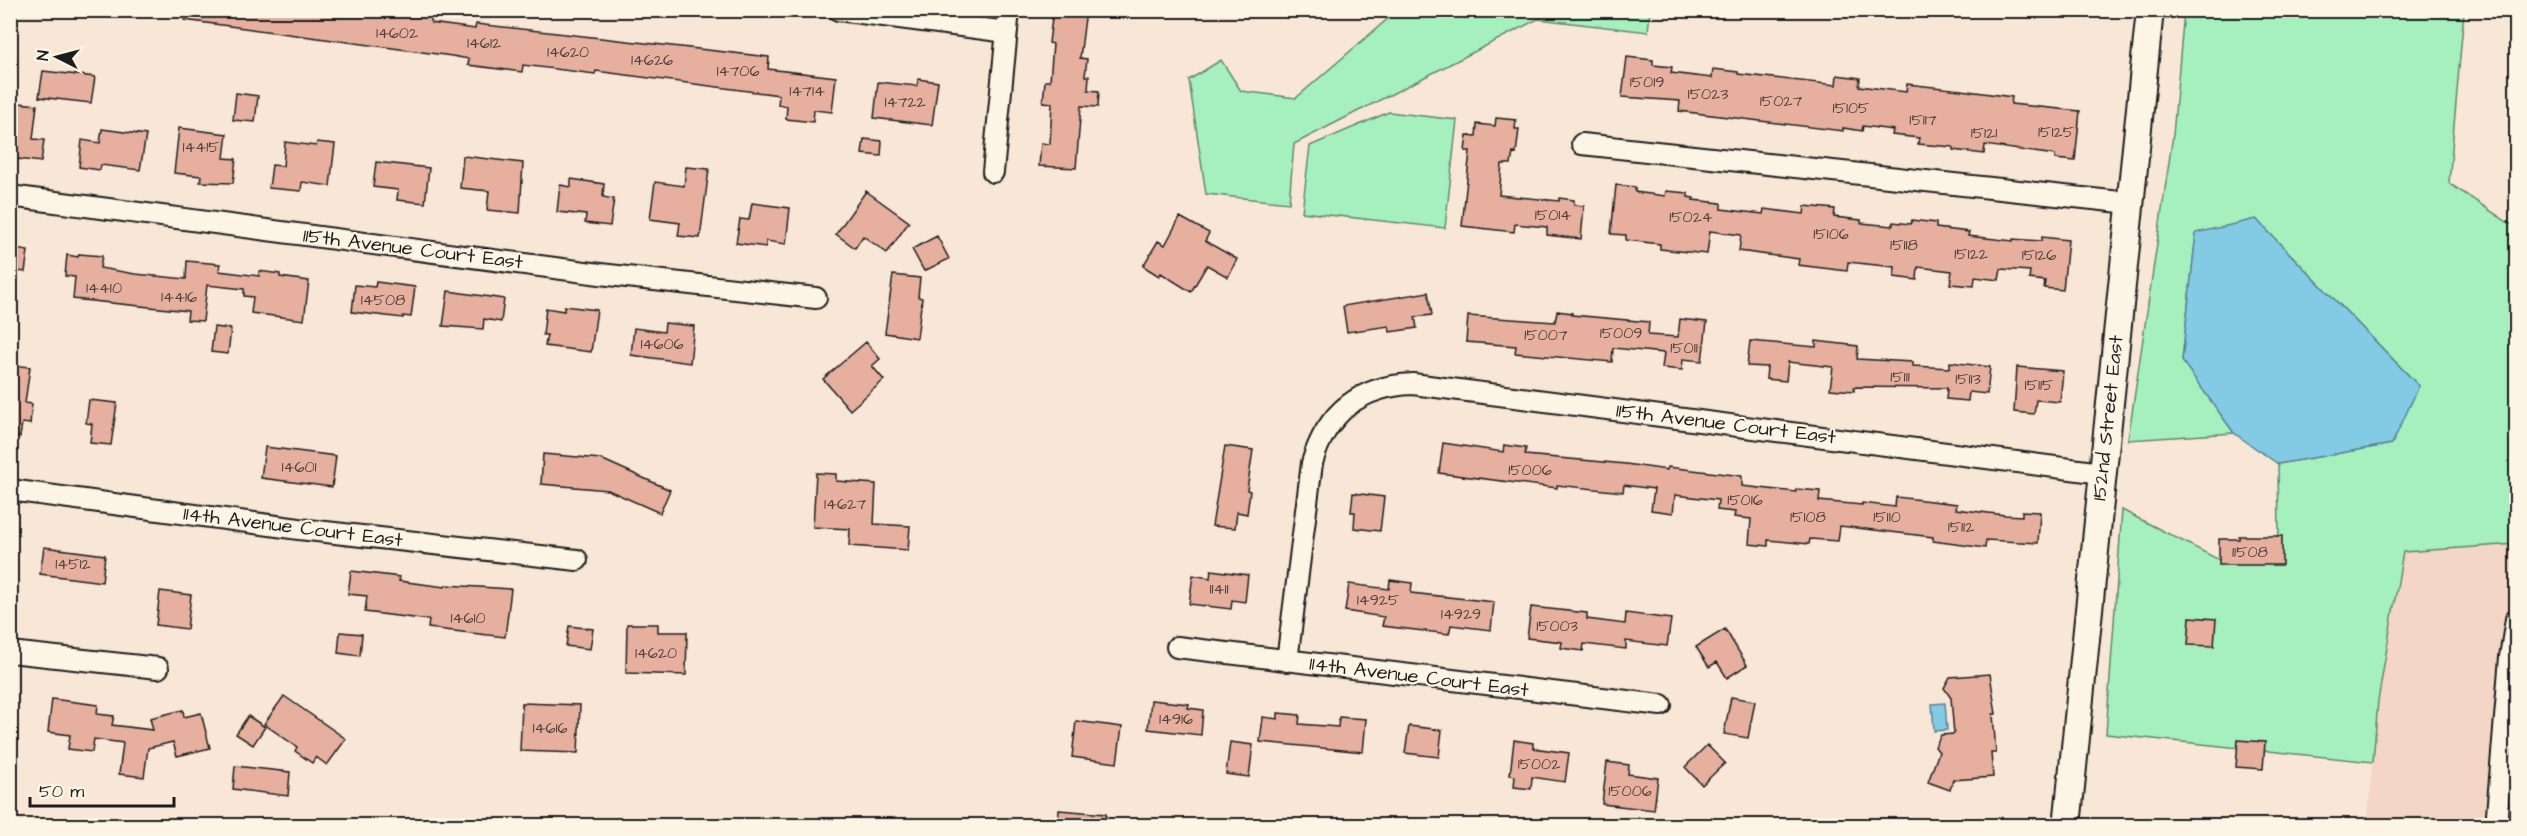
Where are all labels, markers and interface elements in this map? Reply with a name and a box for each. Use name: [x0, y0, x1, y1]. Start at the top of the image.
house number: 14602: [376, 22, 418, 44]
north arrow: [27, 27, 87, 87]
house number: 14612: [467, 32, 501, 54]
house number: 14620: [547, 41, 589, 63]
text: N: [32, 49, 55, 62]
house number: 14626: [631, 49, 673, 71]
house number: 14706: [717, 60, 759, 82]
house number: 15019: [1630, 71, 1664, 93]
house number: 14714: [789, 80, 825, 102]
house number: 15023: [1688, 83, 1728, 105]
house number: 15027: [1760, 90, 1802, 112]
house number: 14722: [884, 91, 926, 113]
house number: 15105: [1833, 97, 1870, 119]
house number: 15117: [1909, 109, 1937, 131]
house number: 15125: [2038, 121, 2075, 143]
house number: 15121: [1971, 122, 1997, 144]
house number: 14415: [182, 136, 220, 158]
house number: 15014: [1535, 204, 1571, 226]
house number: 15024: [1669, 206, 1713, 228]
street label: 115th Avenue Court East: [302, 222, 524, 276]
house number: 15106: [1813, 223, 1849, 245]
house number: 15118: [1890, 234, 1918, 256]
house number: 15122: [1954, 243, 1988, 265]
house number: 15126: [2022, 244, 2056, 266]
house number: 14410: [86, 277, 122, 299]
house number: 14416: [161, 286, 197, 308]
house number: 14508: [361, 289, 405, 311]
house number: 15009: [1600, 322, 1642, 344]
house number: 15007: [1524, 324, 1568, 346]
house number: 14606: [640, 333, 684, 355]
street label: 152nd Street East: [2085, 334, 2131, 502]
house number: 15011: [1670, 337, 1698, 359]
house number: 15111: [1890, 366, 1910, 388]
house number: 15113: [1955, 368, 1981, 390]
house number: 15115: [2025, 374, 2054, 396]
street label: 115th Avenue Court East: [1615, 397, 1837, 451]
house number: 14601: [281, 456, 317, 478]
house number: 15006: [1508, 459, 1552, 481]
house number: 15016: [1727, 489, 1763, 511]
house number: 14627: [824, 493, 866, 515]
street label: 114th Avenue Court East: [182, 500, 404, 554]
house number: 15108: [1790, 506, 1826, 528]
house number: 15110: [1873, 506, 1901, 528]
house number: 15112: [1948, 516, 1974, 538]
house number: 11508: [2232, 541, 2268, 563]
house number: 14512: [55, 553, 91, 575]
house number: 11411: [1209, 578, 1229, 600]
house number: 14925: [1357, 589, 1400, 611]
house number: 14929: [1441, 603, 1481, 625]
house number: 14610: [450, 607, 486, 629]
house number: 15003: [1536, 615, 1578, 637]
house number: 14620: [635, 642, 677, 664]
street label: 114th Avenue Court East: [1308, 650, 1530, 704]
house number: 14916: [1159, 708, 1193, 730]
house number: 14616: [532, 717, 568, 739]
house number: 15002: [1518, 753, 1560, 775]
scale bar: [30, 770, 174, 808]
text: 50 m: [39, 779, 84, 804]
house number: 15006: [1608, 780, 1652, 802]

